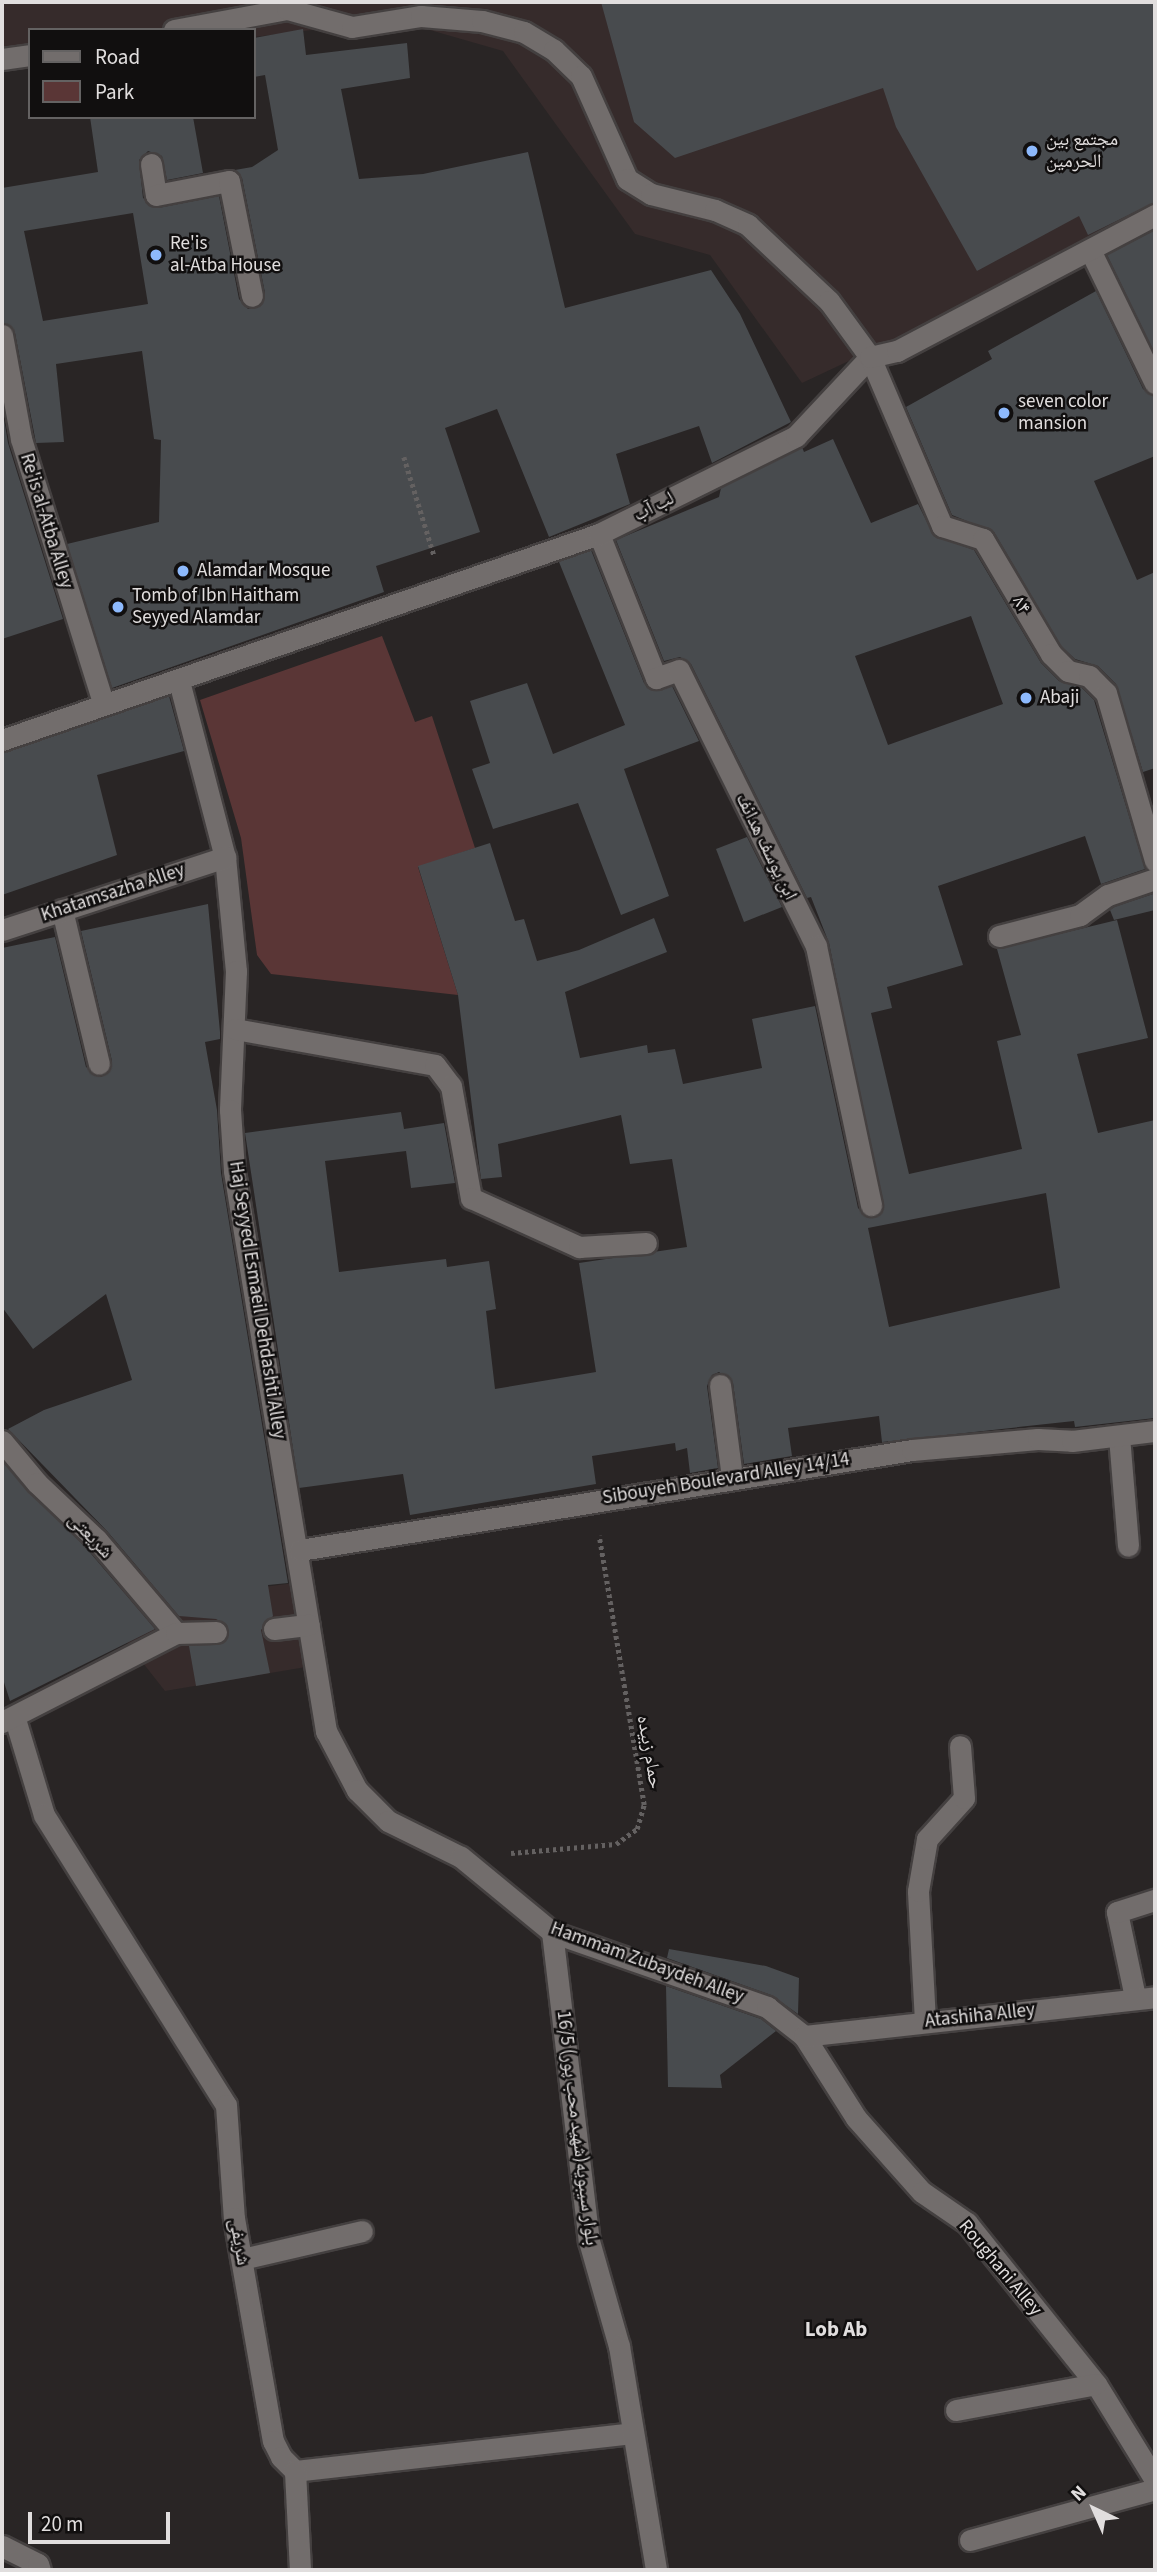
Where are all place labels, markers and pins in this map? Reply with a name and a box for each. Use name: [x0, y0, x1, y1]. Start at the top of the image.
place label: مجتمع بین الحرمین: [1046, 129, 1118, 173]
marker: مجتمع بین الحرمین: [1024, 143, 1040, 159]
place label: Re'is al-Atba House: [170, 233, 281, 277]
marker: Re'is al-Atba House: [148, 247, 164, 263]
place label: seven color mansion: [1018, 391, 1108, 435]
marker: seven color mansion: [996, 405, 1012, 421]
place label: Alamdar Mosque: [197, 560, 330, 582]
marker: Alamdar Mosque: [175, 563, 191, 579]
place label: Tomb of Ibn Haitham Seyyed Alamdar: [132, 585, 299, 629]
marker: Tomb of Ibn Haitham Seyyed Alamdar: [110, 599, 126, 615]
place label: Abaji: [1040, 687, 1080, 709]
marker: Abaji: [1018, 690, 1034, 706]

